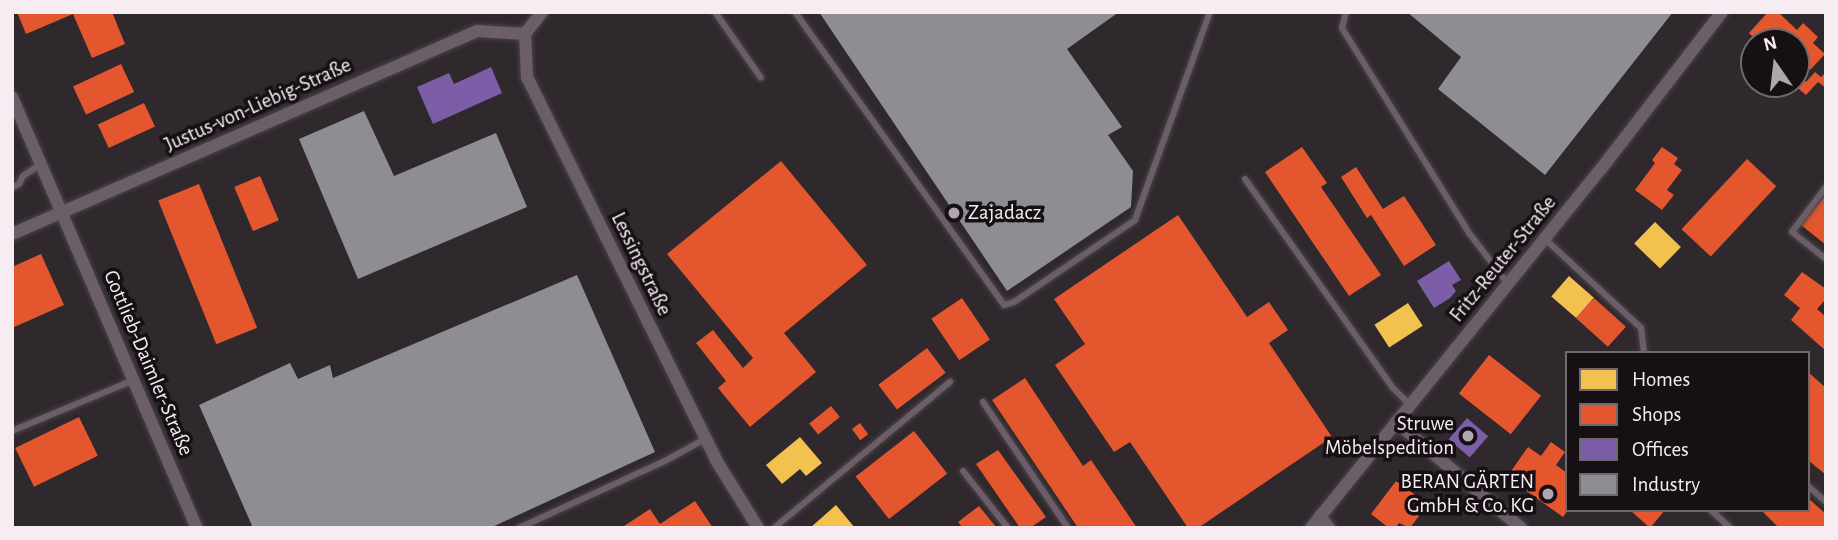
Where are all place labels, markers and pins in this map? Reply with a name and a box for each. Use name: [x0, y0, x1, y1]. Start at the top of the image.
place label: Zajadacz: [968, 200, 1041, 226]
marker: Zajadacz: [946, 205, 962, 221]
place label: Struwe Möbelspedition: [1325, 411, 1454, 461]
marker: Struwe Möbelspedition: [1460, 428, 1476, 444]
place label: BERAN GÄRTEN GmbH & Co. KG: [1401, 469, 1534, 519]
marker: BERAN GÄRTEN GmbH & Co. KG: [1540, 486, 1556, 502]

